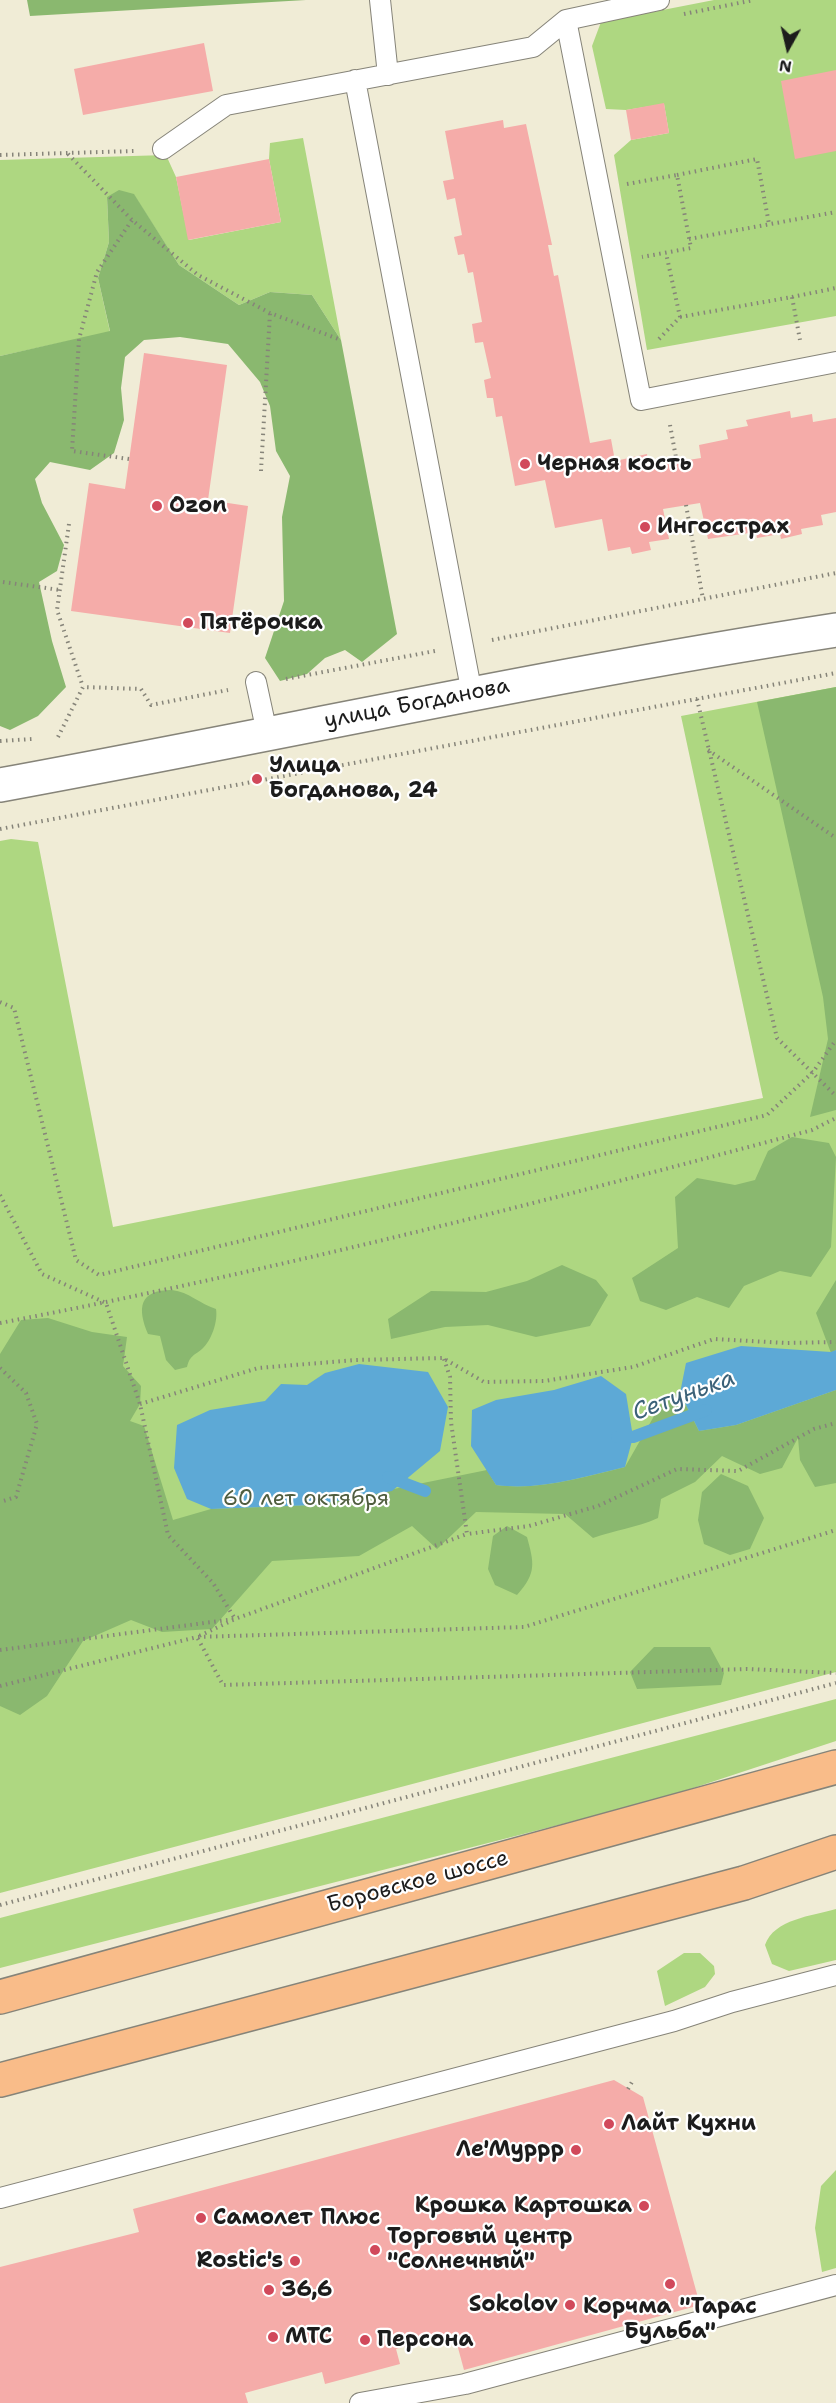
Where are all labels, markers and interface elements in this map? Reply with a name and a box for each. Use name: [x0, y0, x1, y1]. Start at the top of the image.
north arrow: [758, 18, 818, 78]
text: N: [778, 55, 793, 78]
place label: Черная кость: [537, 451, 692, 477]
marker: Черная кость: [518, 457, 532, 471]
place label: Ozon: [169, 493, 227, 519]
marker: Ozon: [150, 499, 164, 513]
place label: Ингосстрах: [657, 514, 789, 540]
marker: Ингосстрах: [638, 520, 652, 534]
place label: Пятёрочка: [200, 610, 323, 636]
marker: Пятёрочка: [181, 616, 195, 630]
street label: улица Богданова: [322, 673, 512, 735]
place label: Улица Богданова, 24: [269, 753, 438, 804]
marker: Улица Богданова, 24: [250, 772, 264, 786]
water label: Сетунька: [629, 1364, 739, 1428]
park label: 60 лет октября: [223, 1486, 389, 1512]
street label: Боровское шоссе: [324, 1845, 512, 1919]
place label: Лайт Кухни: [621, 2111, 756, 2137]
marker: Лайт Кухни: [602, 2117, 616, 2131]
place label: Ле'Муррр: [456, 2137, 564, 2163]
marker: Ле'Муррр: [569, 2143, 583, 2157]
place label: Крошка Картошка: [415, 2193, 632, 2219]
marker: Крошка Картошка: [637, 2199, 651, 2213]
place label: Самолет Плюс: [213, 2205, 380, 2231]
marker: Самолет Плюс: [194, 2211, 208, 2225]
place label: Торговый центр "Солнечный": [387, 2224, 573, 2276]
marker: Торговый центр "Солнечный": [368, 2243, 382, 2257]
place label: Rostic's: [197, 2248, 283, 2274]
marker: Rostic's: [288, 2254, 302, 2268]
place label: 36,6: [281, 2277, 332, 2303]
marker: Корчма "Тарас Бульба": [663, 2277, 677, 2291]
marker: 36,6: [262, 2283, 276, 2297]
place label: Sokolov: [469, 2292, 558, 2318]
place label: Корчма "Тарас Бульба": [583, 2294, 757, 2346]
marker: Sokolov: [563, 2298, 577, 2312]
place label: МТС: [285, 2324, 332, 2350]
place label: Персона: [377, 2327, 474, 2353]
marker: МТС: [266, 2330, 280, 2344]
marker: Персона: [358, 2333, 372, 2347]

